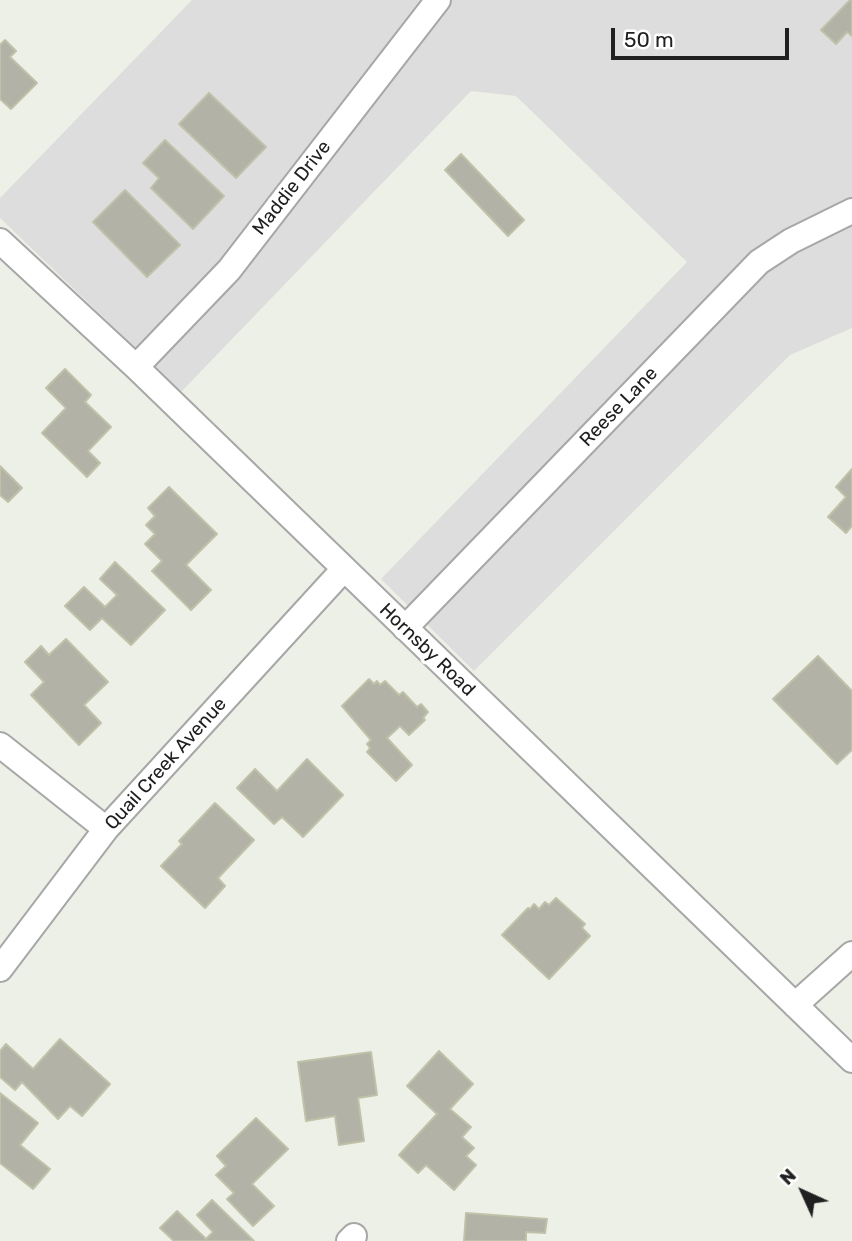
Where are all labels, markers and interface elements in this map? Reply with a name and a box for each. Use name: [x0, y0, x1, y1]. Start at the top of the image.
scale bar: [614, 14, 792, 58]
text: 50 m: [624, 27, 674, 52]
street label: Maddie Drive: [248, 136, 336, 240]
street label: Reese Lane: [575, 362, 663, 452]
street label: Hornsby Road: [374, 599, 480, 701]
street label: Quail Creek Avenue: [100, 693, 232, 835]
north arrow: [768, 1157, 838, 1227]
text: N: [775, 1164, 801, 1190]

